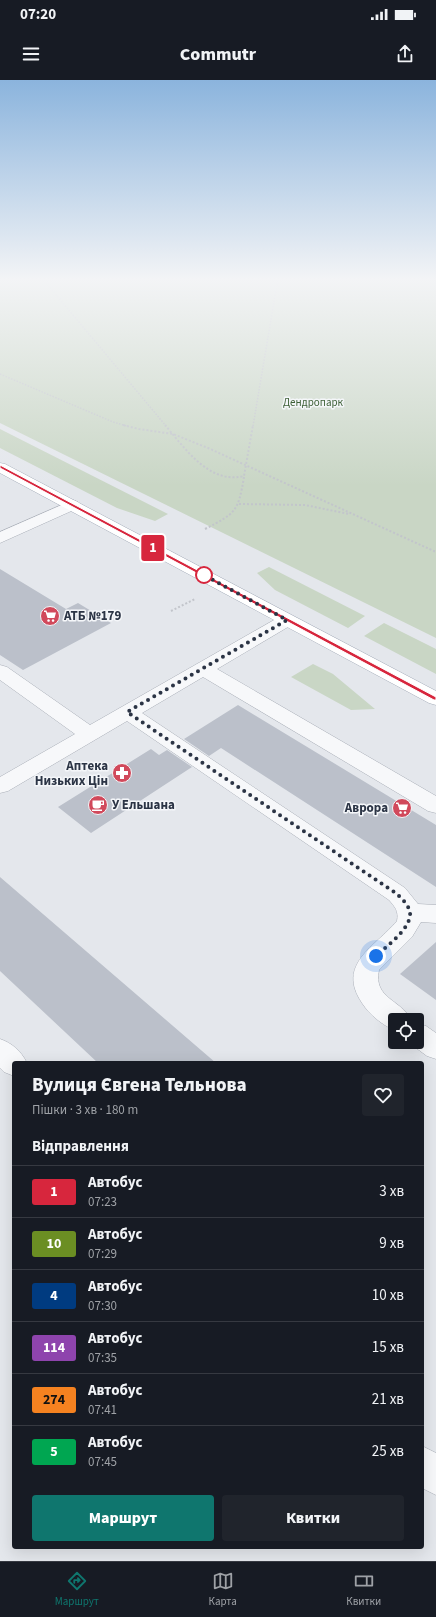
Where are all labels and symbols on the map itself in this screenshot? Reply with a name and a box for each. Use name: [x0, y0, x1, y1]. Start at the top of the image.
park label: Дендропарк: [283, 395, 344, 410]
line badge: 1: [140, 535, 166, 561]
unlabelled marker: [195, 566, 213, 584]
supermarket icon: АТБ №179: [39, 605, 61, 627]
place label: АТБ №179: [63, 607, 121, 625]
place label: Аптека Низьких Цін: [35, 757, 108, 790]
pharmacy icon: Аптека Низьких Цін: [111, 762, 133, 784]
cafe icon: У Ельшана: [87, 794, 109, 816]
place label: У Ельшана: [112, 796, 175, 814]
supermarket icon: Аврора: [391, 797, 413, 819]
place label: Аврора: [344, 799, 388, 817]
your location: [366, 946, 386, 966]

